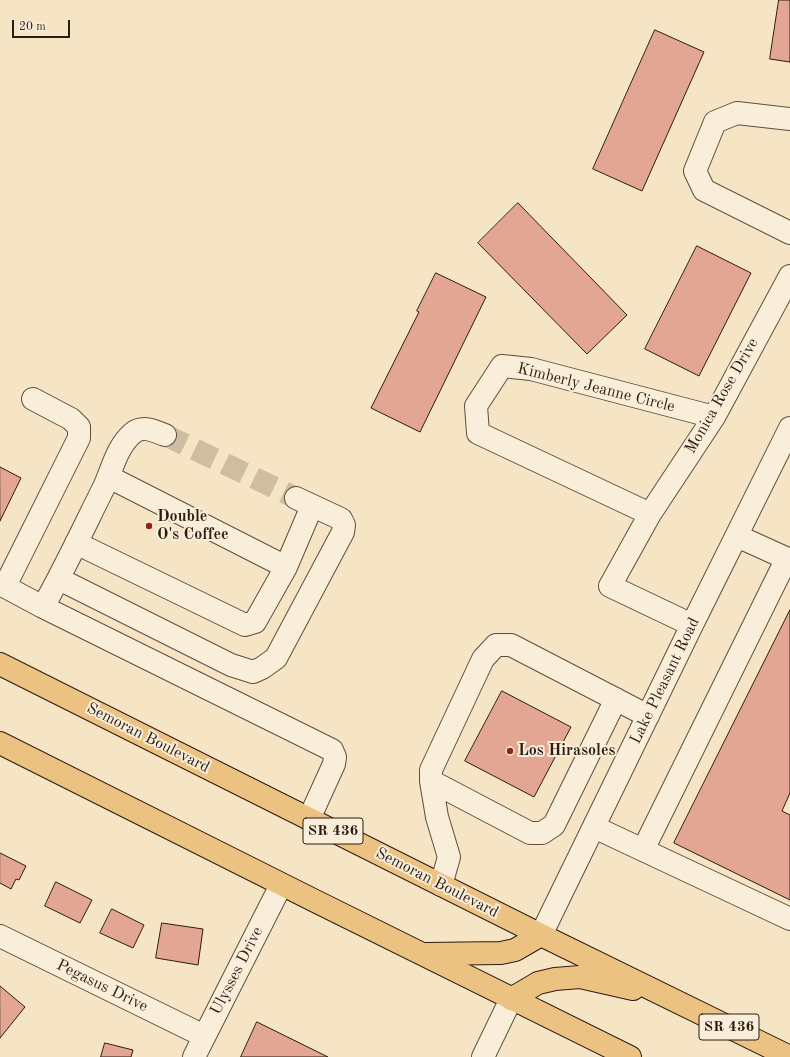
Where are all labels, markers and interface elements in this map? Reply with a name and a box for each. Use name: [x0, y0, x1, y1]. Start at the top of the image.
scale bar: [14, 12, 72, 38]
text: 20 m: [19, 21, 46, 33]
street label: Monica Rose Drive: [681, 335, 763, 457]
street label: Kimberly Jeanne Circle: [515, 359, 677, 417]
place label: Double O's Coffee: [157, 507, 229, 545]
marker: Double O's Coffee: [144, 521, 154, 531]
street label: Lake Pleasant Road: [626, 615, 704, 747]
street label: Semoran Boulevard: [83, 699, 213, 777]
place label: Los Hirasoles: [518, 741, 615, 761]
marker: Los Hirasoles: [505, 746, 515, 756]
road number: SR 436: [303, 818, 363, 844]
street label: Semoran Boulevard: [372, 844, 502, 922]
street label: Ulysses Drive: [207, 924, 267, 1018]
street label: Pegasus Drive: [53, 956, 151, 1016]
road number: SR 436: [699, 1014, 759, 1040]

